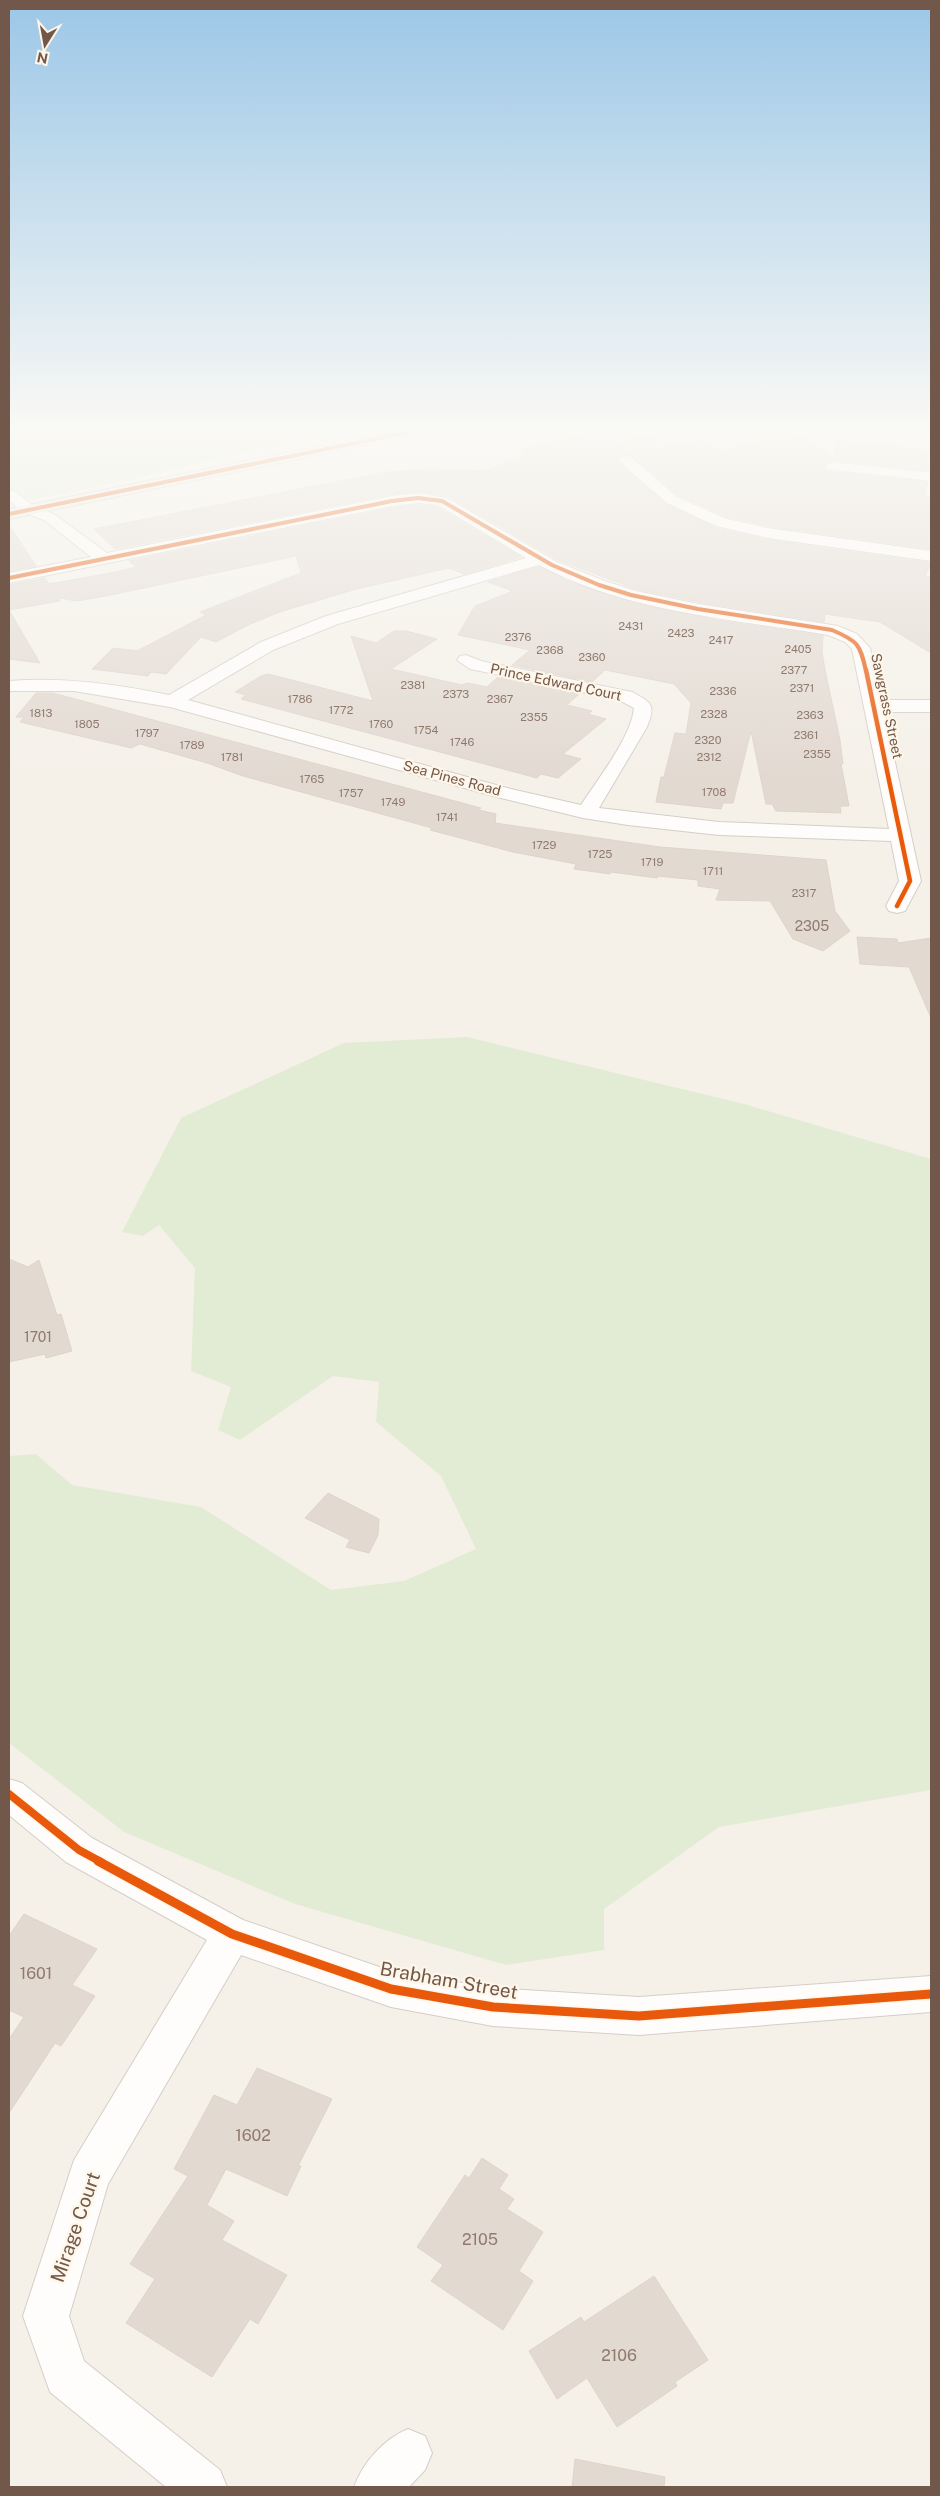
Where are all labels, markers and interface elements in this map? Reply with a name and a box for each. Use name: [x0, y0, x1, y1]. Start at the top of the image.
north arrow: [20, 20, 70, 70]
text: N: [36, 49, 49, 67]
house number: 2431: [619, 620, 643, 632]
house number: 2423: [668, 627, 695, 639]
house number: 2376: [505, 631, 531, 643]
house number: 2417: [709, 634, 734, 646]
house number: 2405: [784, 643, 812, 655]
house number: 2368: [536, 644, 564, 656]
house number: 2360: [579, 651, 606, 663]
street label: Sawgrass Street: [868, 652, 906, 760]
street label: Prince Edward Court: [489, 660, 623, 704]
house number: 2377: [781, 664, 808, 676]
house number: 2381: [400, 679, 426, 691]
house number: 2371: [790, 682, 814, 694]
house number: 2336: [709, 685, 737, 697]
house number: 2373: [443, 688, 469, 700]
house number: 1786: [288, 693, 313, 705]
house number: 2367: [487, 693, 514, 705]
house number: 1772: [329, 704, 354, 716]
house number: 1813: [29, 707, 53, 719]
house number: 2328: [700, 708, 728, 720]
house number: 2363: [796, 709, 824, 721]
house number: 2355: [520, 711, 548, 723]
house number: 1805: [74, 718, 100, 730]
house number: 1760: [369, 718, 393, 730]
house number: 1754: [413, 724, 439, 736]
house number: 1797: [135, 727, 159, 739]
house number: 2361: [794, 729, 818, 741]
house number: 2320: [695, 734, 722, 746]
house number: 1746: [450, 736, 474, 748]
house number: 1789: [180, 739, 205, 751]
house number: 2355: [803, 748, 831, 760]
house number: 1781: [221, 751, 243, 763]
house number: 2312: [697, 751, 722, 763]
street label: Sea Pines Road: [401, 757, 503, 799]
house number: 1765: [300, 773, 324, 785]
house number: 1708: [702, 786, 726, 798]
house number: 1757: [339, 787, 364, 799]
house number: 1749: [381, 796, 405, 808]
house number: 1741: [436, 811, 458, 823]
house number: 1729: [532, 839, 556, 851]
house number: 1725: [588, 848, 612, 860]
house number: 1719: [641, 856, 663, 868]
house number: 1711: [703, 865, 723, 877]
house number: 2317: [792, 887, 817, 899]
house number: 2305: [795, 918, 829, 934]
house number: 1701: [24, 1329, 52, 1345]
street label: Brabham Street: [378, 1957, 520, 2003]
house number: 1601: [20, 1964, 52, 1983]
house number: 1602: [235, 2126, 271, 2145]
street label: Mirage Court: [46, 2169, 104, 2285]
house number: 2105: [462, 2230, 498, 2249]
house number: 2106: [601, 2346, 637, 2365]

